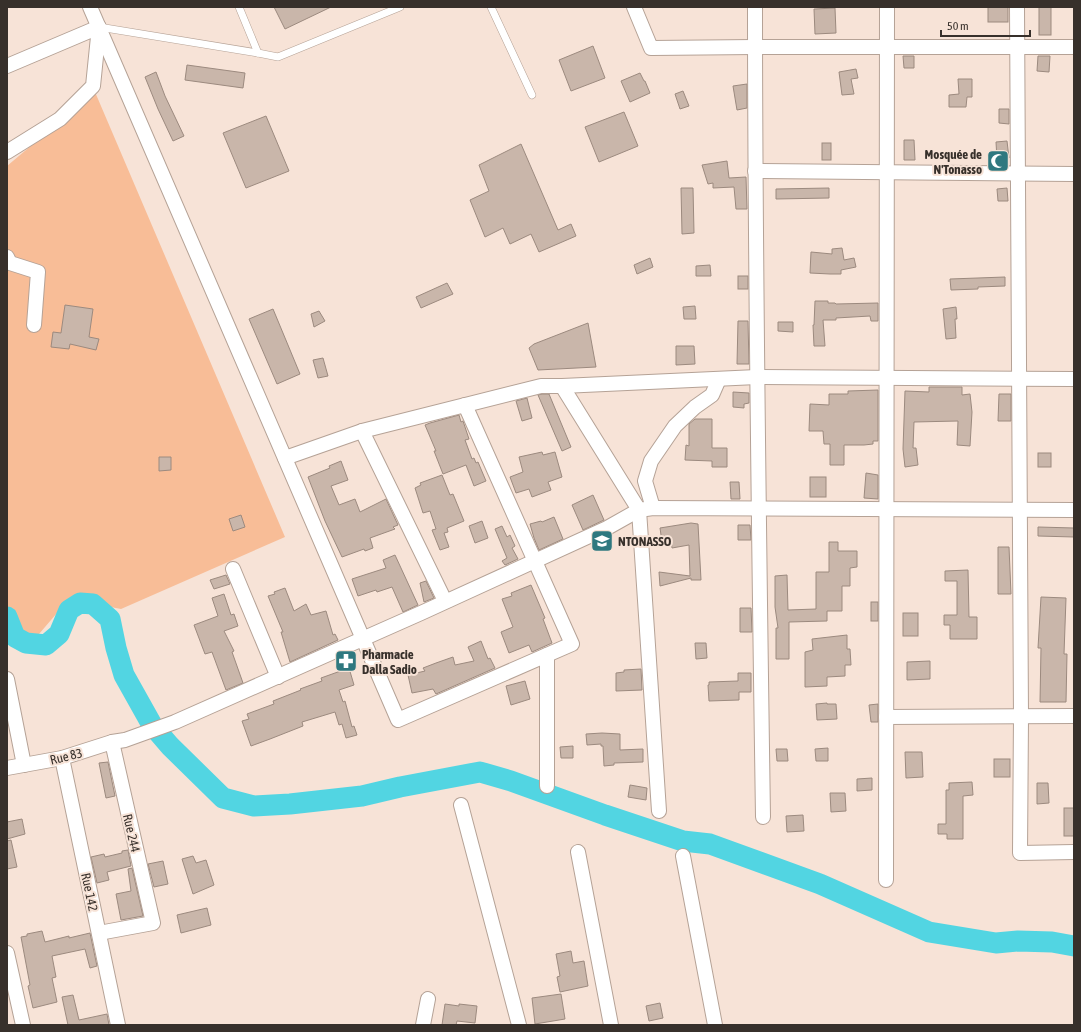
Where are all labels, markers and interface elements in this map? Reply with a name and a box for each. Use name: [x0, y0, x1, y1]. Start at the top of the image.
scale bar: [941, 12, 1030, 38]
text: 50 m: [947, 19, 969, 33]
place label: Mosquée de N'Tonasso: [925, 147, 982, 177]
mosque icon: Mosquée de N'Tonasso: [985, 148, 1011, 174]
school or university icon: NTONASSO: [589, 528, 615, 554]
place label: NTONASSO: [618, 534, 672, 549]
place label: Pharmacie Dalla Sadio: [362, 647, 417, 677]
pharmacy icon: Pharmacie Dalla Sadio: [333, 648, 359, 674]
street label: Rue 83: [48, 745, 84, 768]
street label: Rue 244: [120, 813, 143, 854]
street label: Rue 142: [78, 872, 101, 913]

